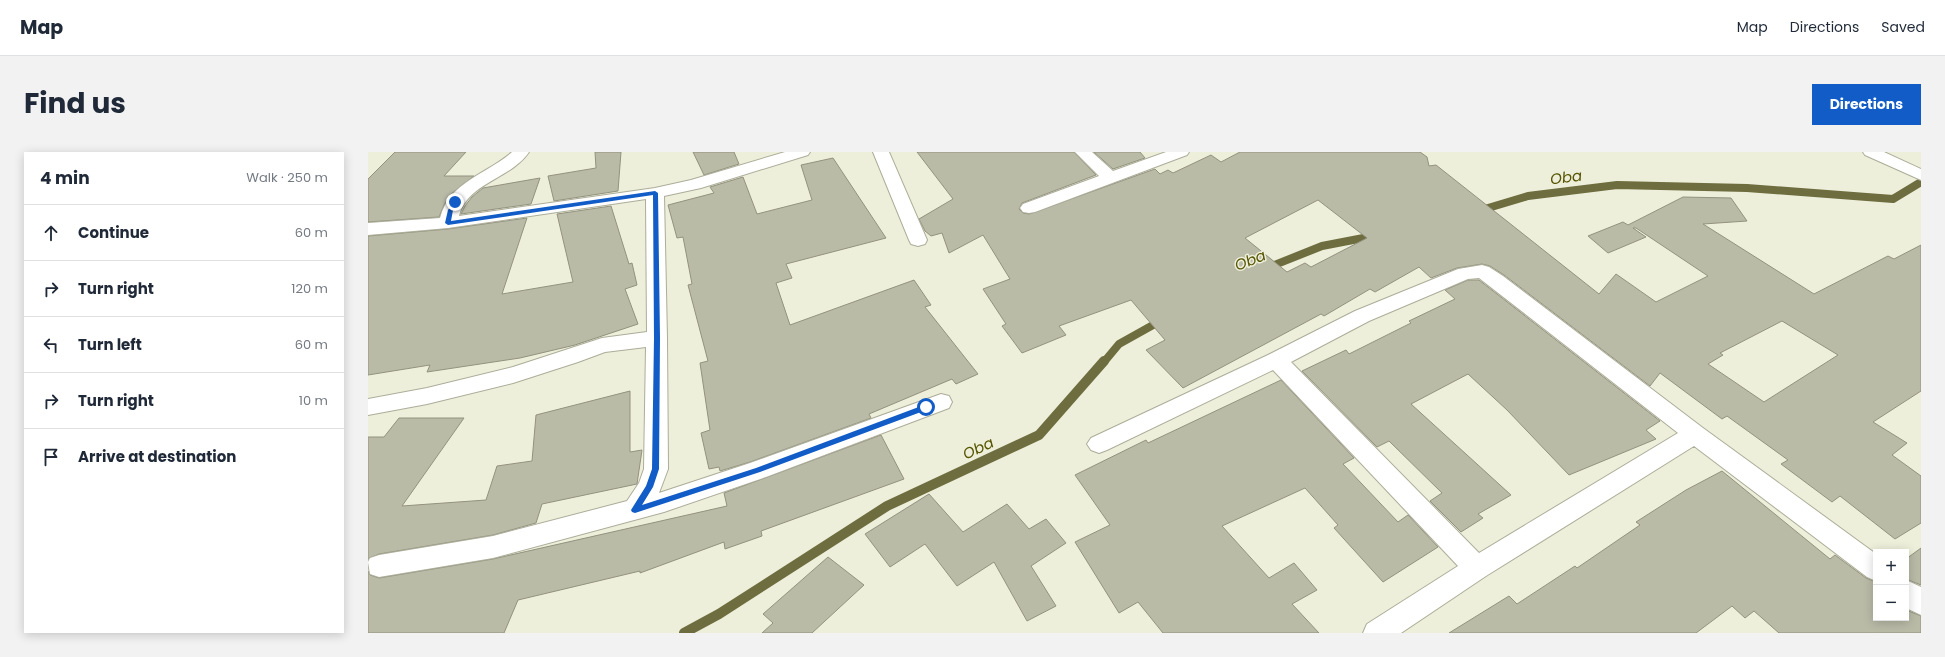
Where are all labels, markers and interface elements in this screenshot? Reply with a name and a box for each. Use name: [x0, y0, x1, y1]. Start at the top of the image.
text: Map: [20, 14, 63, 41]
text: Map: [1737, 17, 1768, 37]
text: Directions: [1790, 17, 1859, 37]
text: Saved: [1881, 17, 1925, 37]
text: Find us: [24, 84, 126, 123]
button: Directions: [1812, 84, 1921, 125]
water label: Oba: [1549, 165, 1583, 189]
text: 4 min: [40, 166, 90, 190]
text: Walk · 250 m: [246, 168, 328, 187]
route end: [446, 193, 464, 211]
icon: ahead: [40, 222, 62, 244]
text: Continue: [78, 222, 149, 243]
text: 60 m: [295, 223, 328, 242]
water label: Oba: [1231, 244, 1269, 276]
icon: right: [40, 278, 62, 300]
text: Turn right: [78, 278, 154, 299]
text: 120 m: [291, 279, 328, 298]
icon: left: [40, 334, 62, 356]
text: Turn left: [78, 334, 142, 355]
text: 60 m: [295, 335, 328, 354]
icon: right: [40, 390, 62, 412]
text: Turn right: [78, 390, 154, 411]
text: 10 m: [299, 391, 328, 410]
route start: [917, 398, 935, 416]
water label: Oba: [959, 432, 997, 464]
icon: arrive: [40, 446, 62, 468]
text: Arrive at destination: [78, 446, 236, 467]
map controls: [1873, 549, 1909, 621]
button: +: [1873, 549, 1909, 585]
button: −: [1873, 585, 1909, 621]

